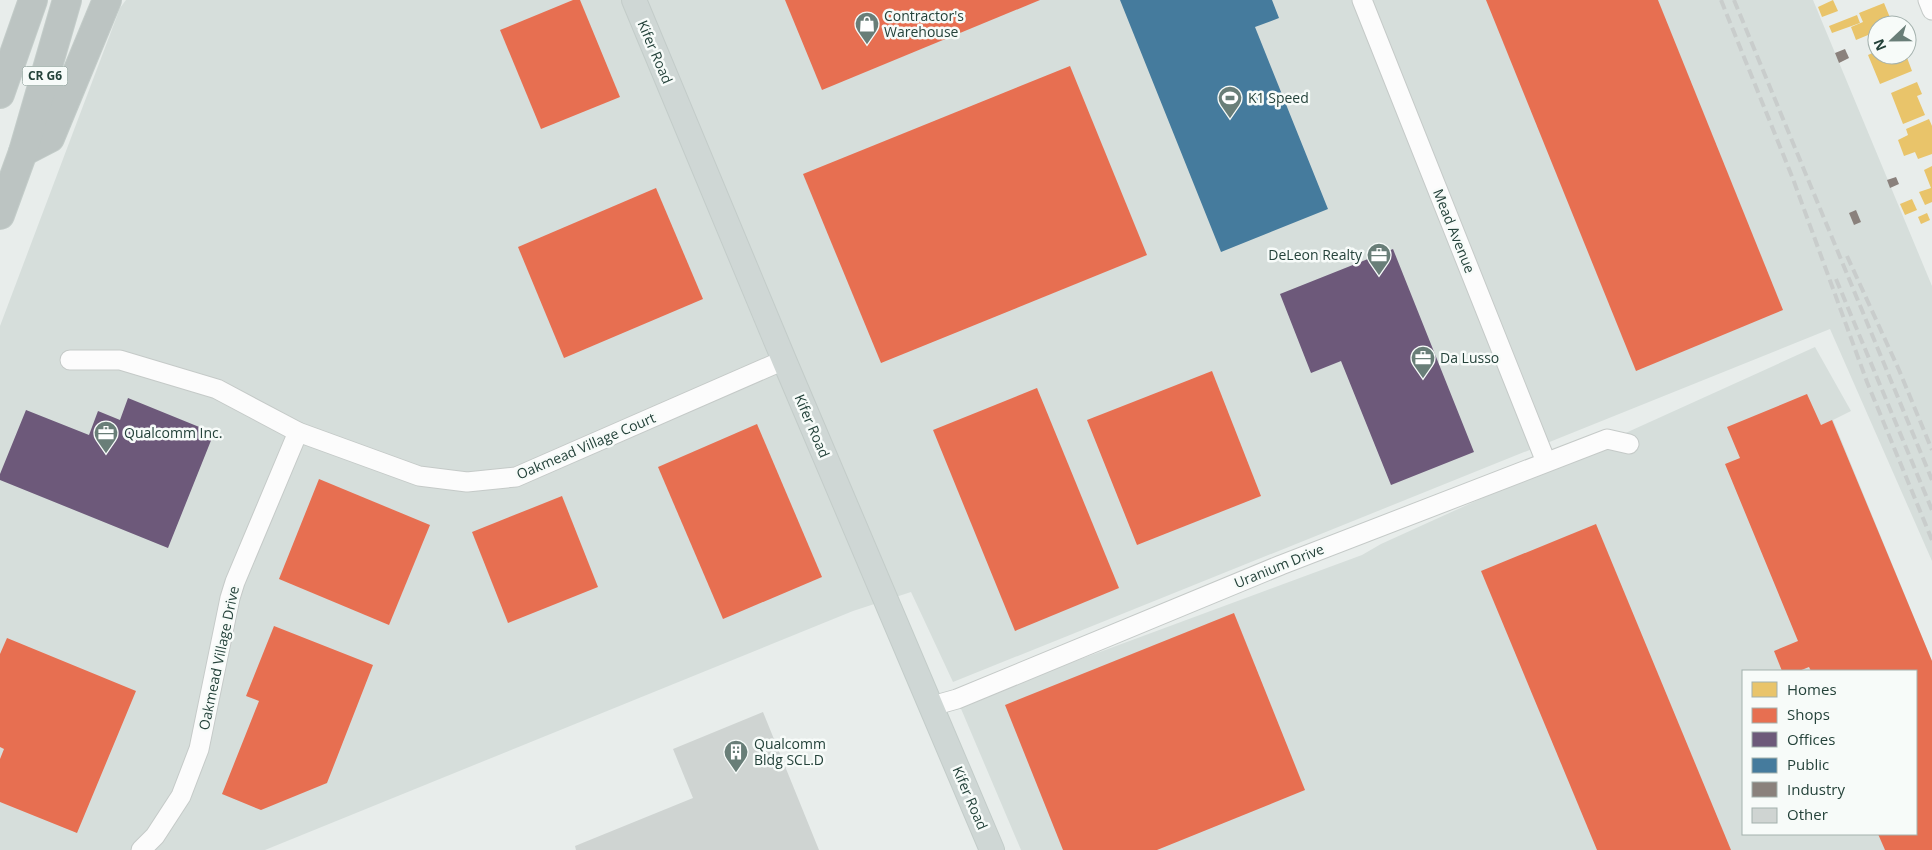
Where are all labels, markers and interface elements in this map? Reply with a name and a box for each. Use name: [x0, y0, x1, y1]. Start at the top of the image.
place label: Contractor's Warehouse: [884, 6, 964, 41]
shop icon: Contractor's Warehouse: [854, 11, 880, 45]
north arrow: [1867, 15, 1917, 65]
street label: Kifer Road: [634, 17, 677, 87]
text: N: [1869, 36, 1890, 54]
road number: CR G6: [22, 66, 68, 85]
sports icon: K1 Speed: [1217, 85, 1243, 119]
place label: K1 Speed: [1248, 88, 1309, 107]
street label: Mead Avenue: [1429, 186, 1480, 276]
office icon: DeLeon Realty: [1366, 242, 1392, 276]
place label: DeLeon Realty: [1268, 245, 1363, 264]
office icon: Da Lusso: [1410, 345, 1436, 379]
place label: Da Lusso: [1440, 348, 1499, 367]
street label: Kifer Road: [791, 391, 834, 461]
street label: Oakmead Village Court: [513, 408, 658, 483]
office icon: Qualcomm Inc.: [93, 420, 119, 454]
place label: Qualcomm Inc.: [124, 423, 222, 442]
street label: Uranium Drive: [1231, 539, 1327, 592]
street label: Oakmead Village Drive: [194, 584, 243, 732]
legend: [1742, 670, 1917, 835]
text: Homes: [1787, 679, 1837, 699]
text: Shops: [1787, 704, 1830, 724]
text: Offices: [1787, 729, 1835, 749]
place label: Qualcomm Bldg SCL.D: [754, 734, 826, 769]
building icon: Qualcomm Bldg SCL.D: [723, 739, 749, 773]
text: Public: [1787, 754, 1829, 774]
street label: Kifer Road: [949, 763, 992, 833]
text: Industry: [1787, 779, 1845, 799]
text: Other: [1787, 804, 1828, 824]

